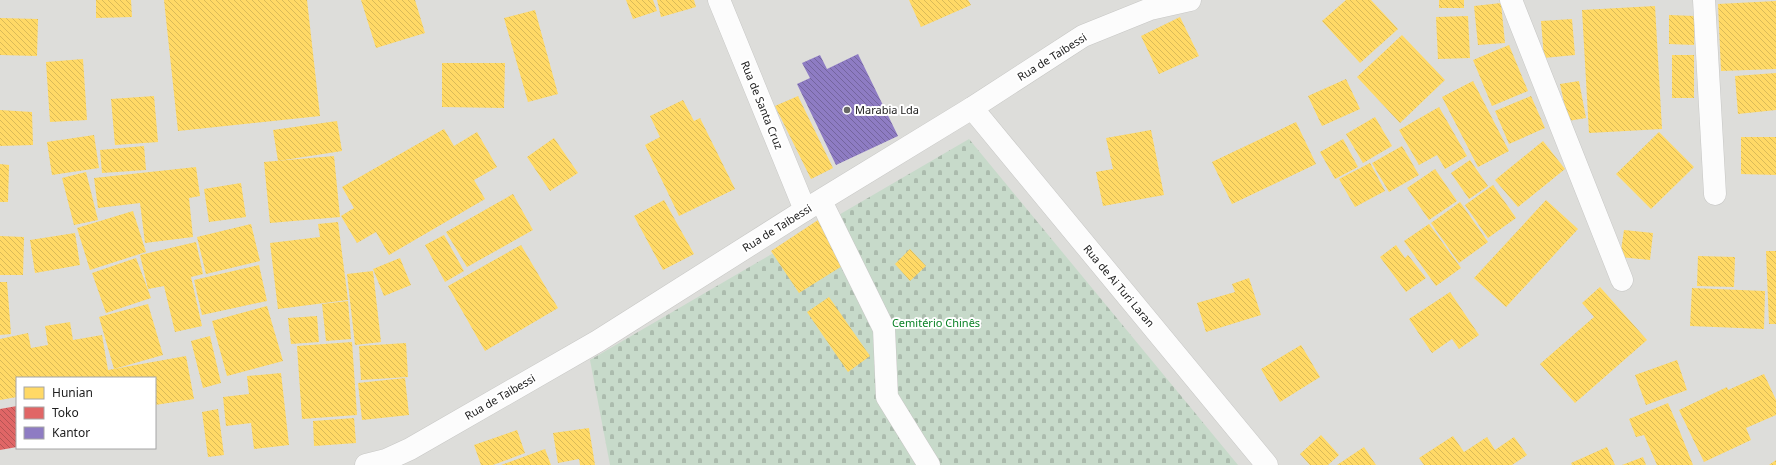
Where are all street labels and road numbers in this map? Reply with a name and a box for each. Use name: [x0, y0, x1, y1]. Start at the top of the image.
street label: Rua de Taibessi: [1014, 29, 1089, 84]
street label: Rua de Santa Cruz: [738, 58, 787, 151]
street label: Rua de Taibessi: [739, 200, 814, 255]
street label: Rua de Ai Turi Laran: [1081, 241, 1158, 330]
street label: Rua de Taibessi: [462, 370, 538, 423]

